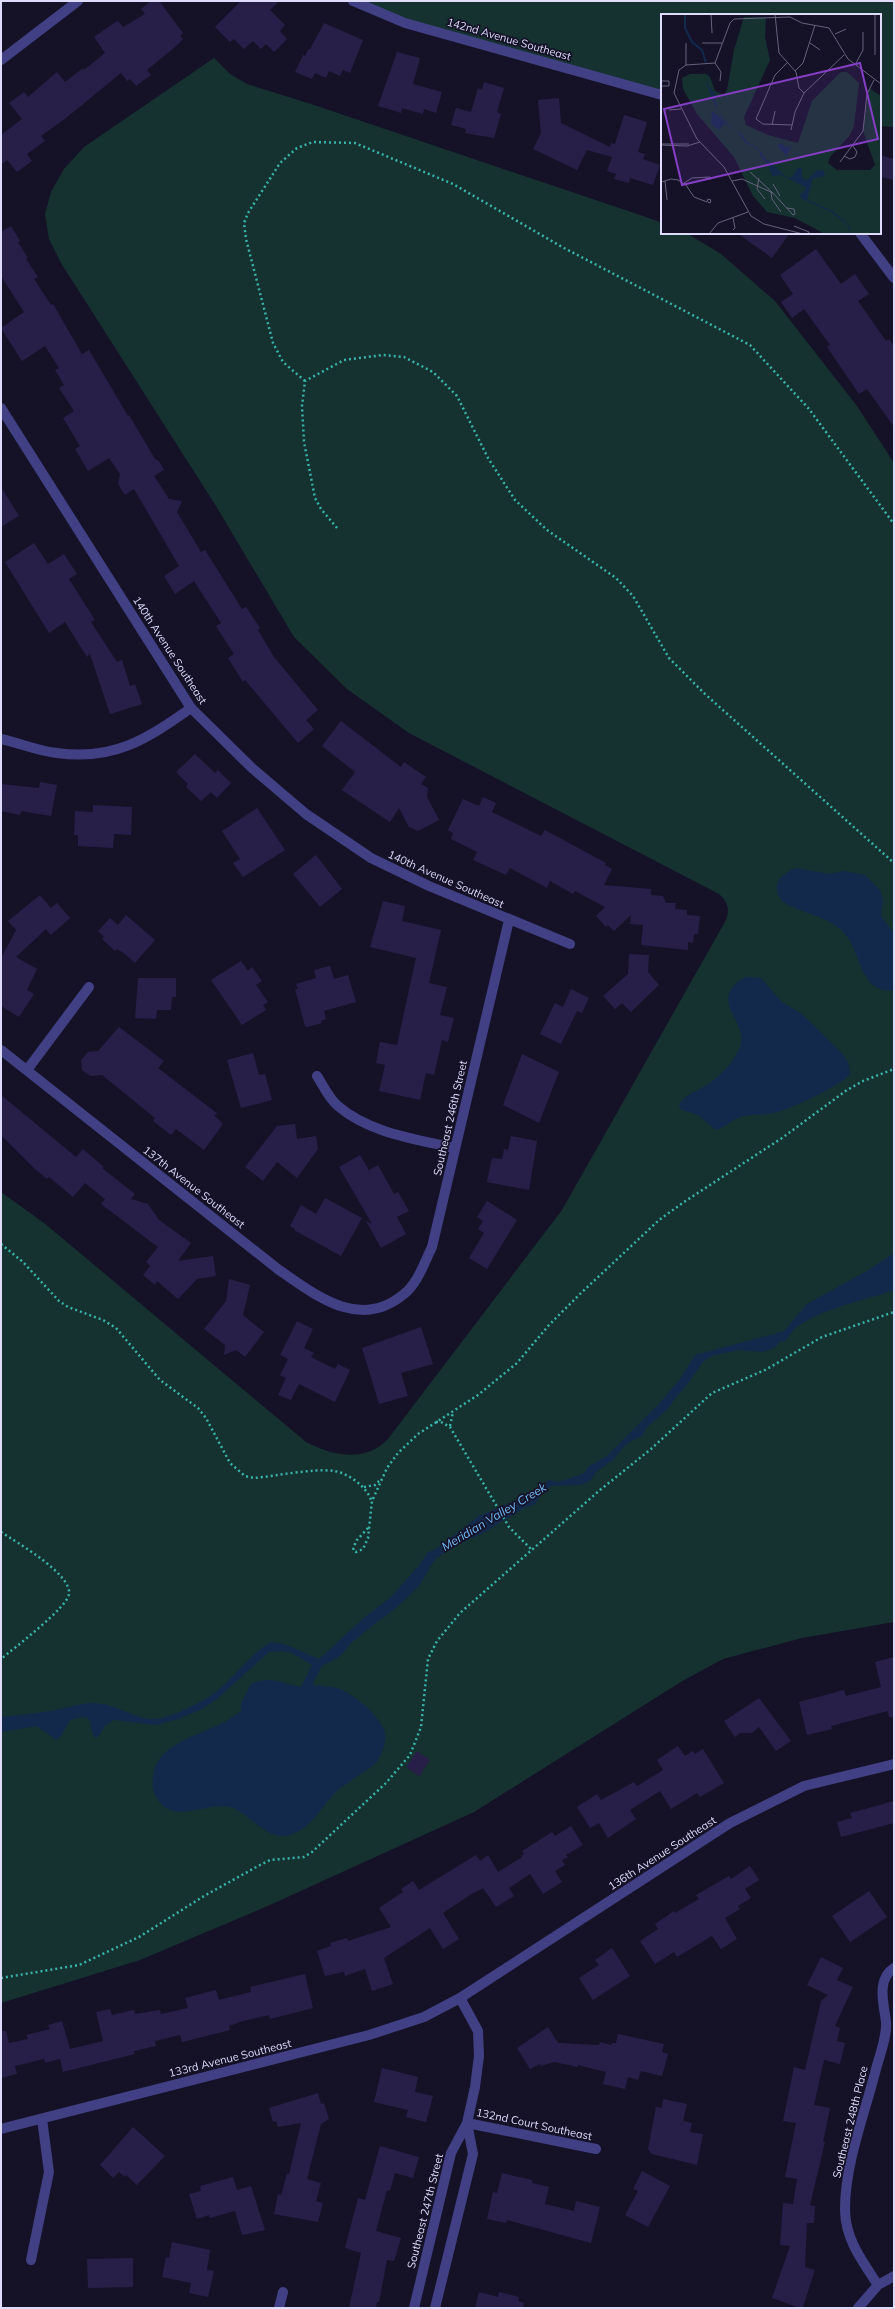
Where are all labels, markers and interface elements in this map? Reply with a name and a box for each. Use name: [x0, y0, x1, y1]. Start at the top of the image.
inset map: [661, 14, 881, 234]
street label: 142nd Avenue Southeast: [445, 15, 573, 63]
street label: 140th Avenue Southeast: [130, 593, 210, 707]
street label: 140th Avenue Southeast: [386, 847, 506, 911]
street label: Southeast 246th Street: [430, 1059, 470, 1177]
street label: 137th Avenue Southeast: [140, 1143, 248, 1231]
water label: Meridian Valley Creek: [439, 1479, 550, 1554]
street label: 136th Avenue Southeast: [605, 1813, 719, 1893]
street label: 133rd Avenue Southeast: [167, 2036, 293, 2080]
street label: Southeast 248th Place: [829, 2064, 871, 2180]
street label: 132nd Court Southeast: [475, 2105, 593, 2143]
street label: Southeast 247th Street: [404, 2152, 446, 2270]

